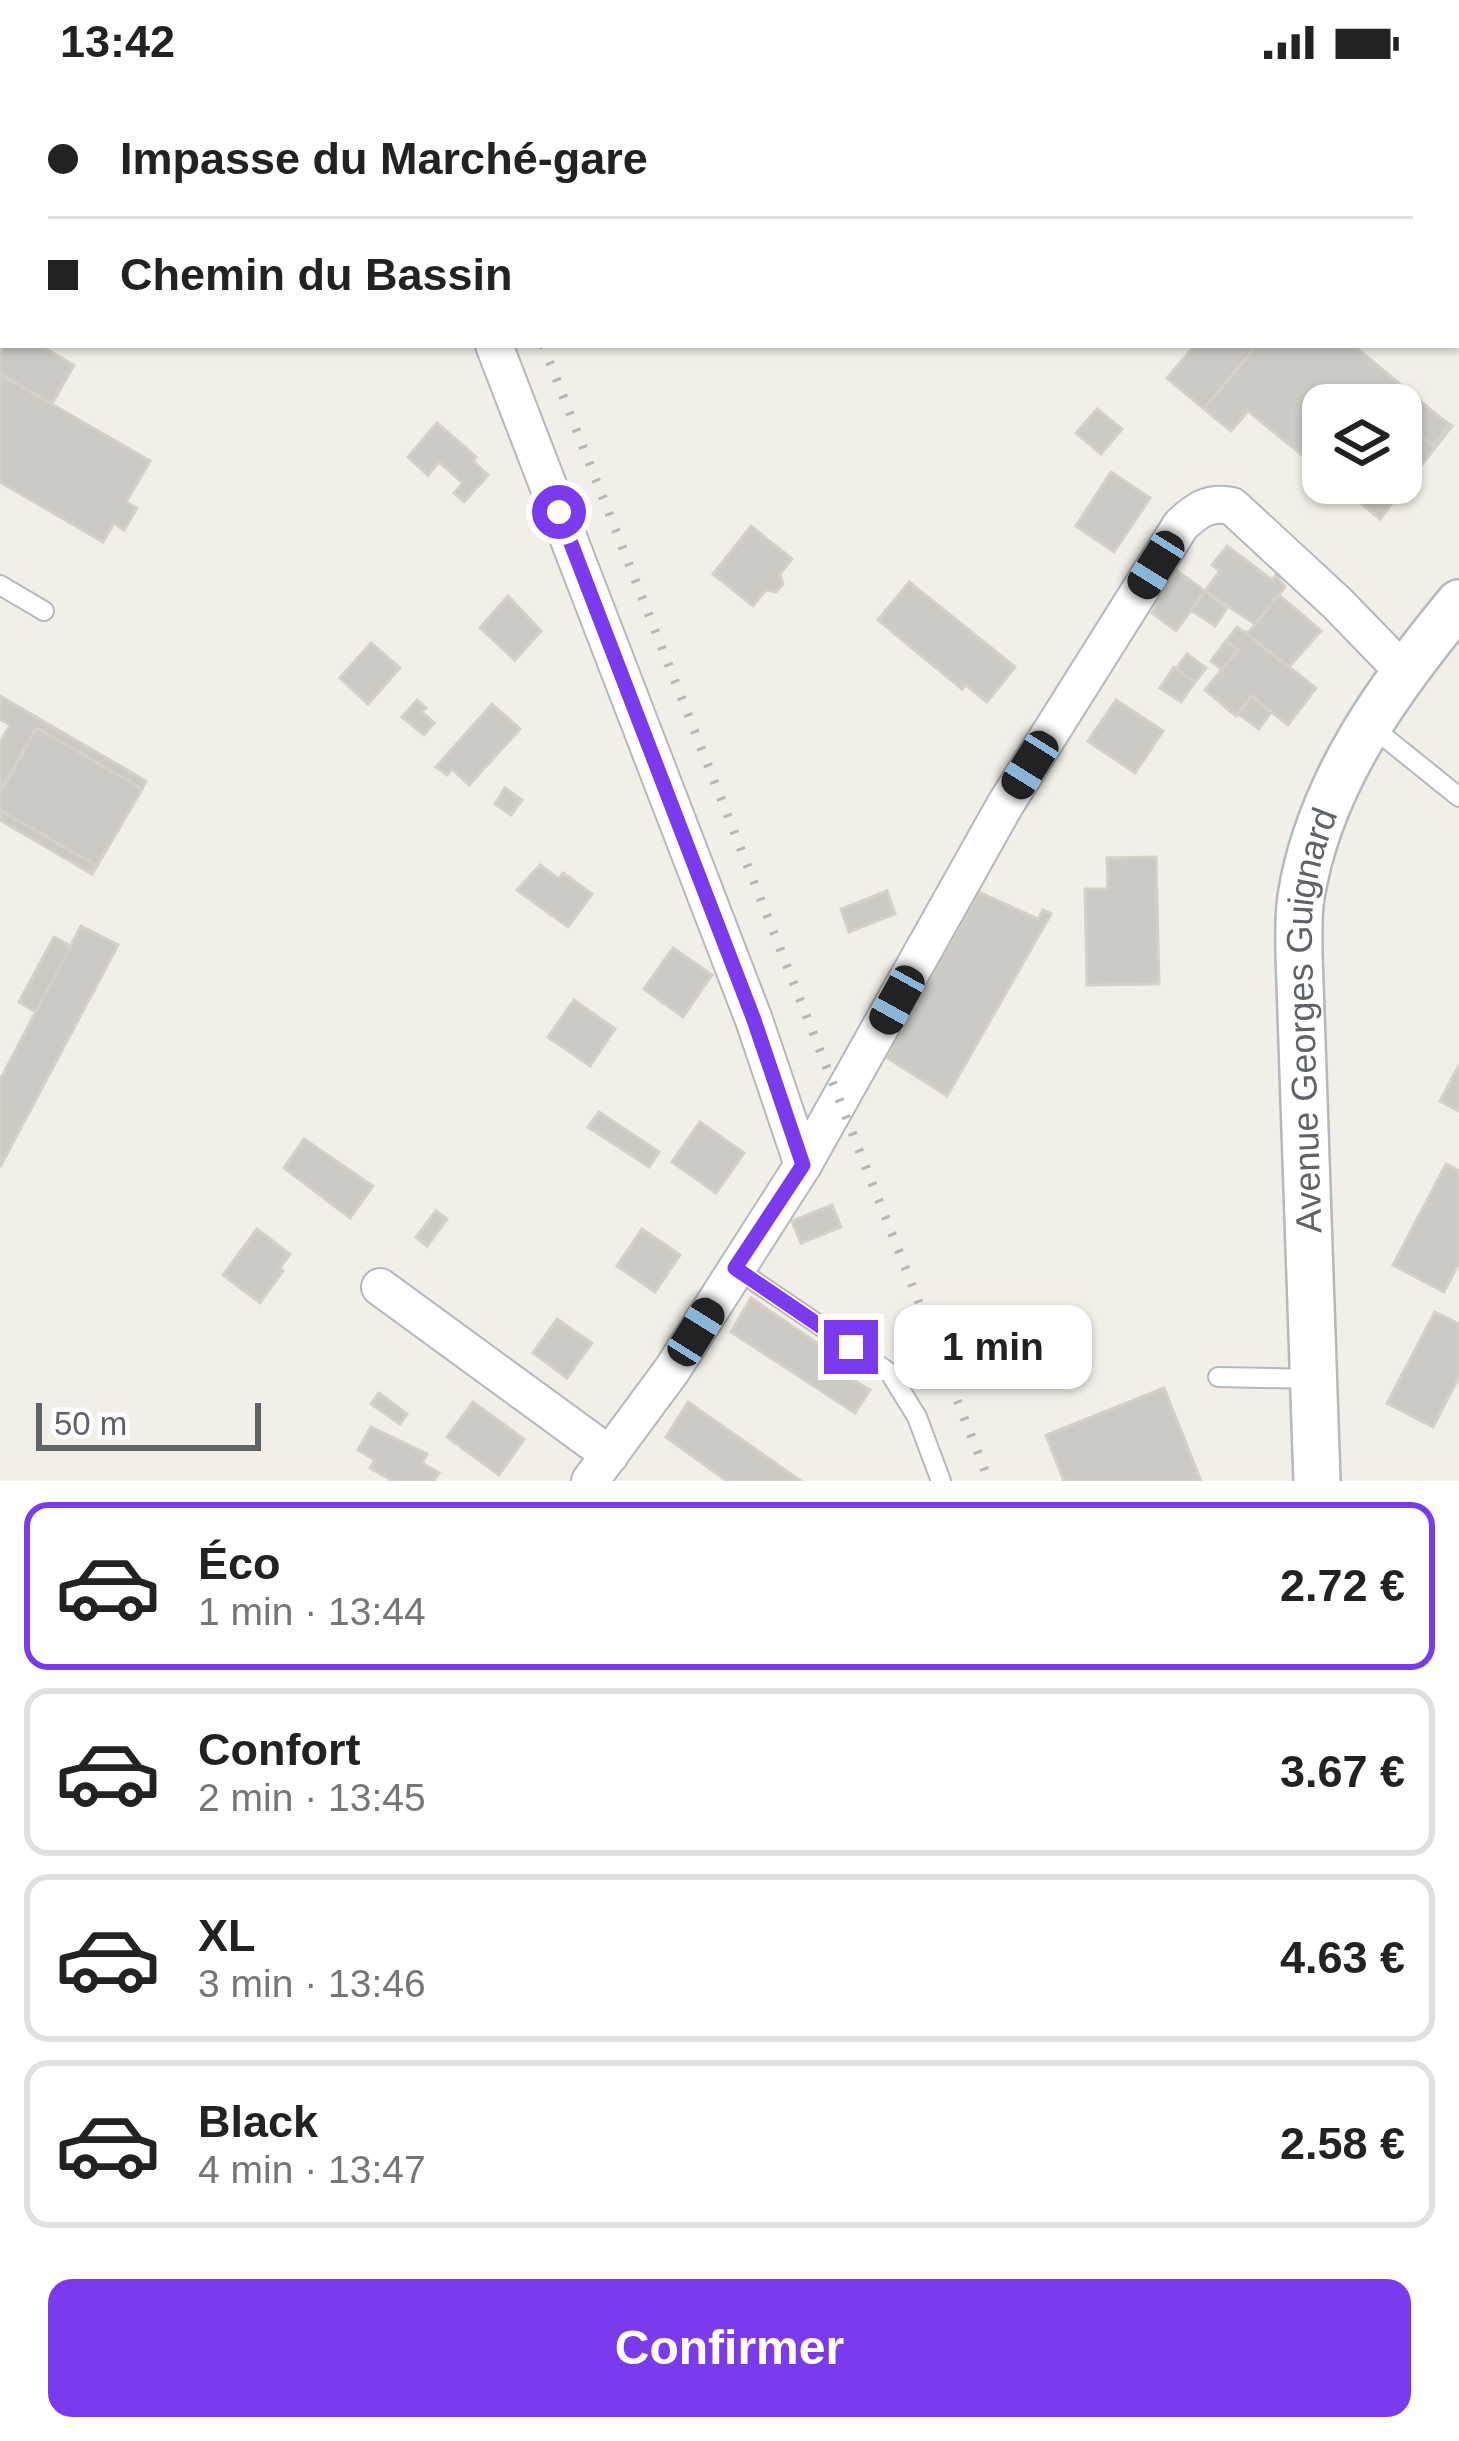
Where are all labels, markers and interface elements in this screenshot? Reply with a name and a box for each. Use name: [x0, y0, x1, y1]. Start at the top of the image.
text: 13:42: [60, 16, 175, 67]
text: Impasse du Marché-gare: [120, 133, 648, 184]
text: Chemin du Bassin: [120, 249, 513, 300]
map controls: [1302, 384, 1422, 504]
button: layers: [1302, 384, 1422, 504]
route start: [532, 485, 586, 539]
car: [1122, 525, 1190, 605]
car: [996, 725, 1064, 805]
street label: Avenue Georges Guignard: [1278, 802, 1345, 1234]
car: [864, 960, 930, 1040]
car: [662, 1292, 730, 1372]
callout: 1 min: [893, 1305, 1091, 1389]
route end: [824, 1320, 878, 1374]
text: 1 min: [942, 1325, 1044, 1368]
scale bar: [36, 1397, 261, 1450]
text: 50 m: [54, 1405, 127, 1442]
icon: car: [54, 1532, 162, 1640]
text: Éco: [198, 1538, 281, 1589]
text: 2.72 €: [1280, 1560, 1405, 1611]
text: 1 min · 13:44: [198, 1590, 426, 1633]
icon: car: [54, 1718, 162, 1826]
text: Confort: [198, 1724, 360, 1775]
text: 3.67 €: [1280, 1746, 1405, 1797]
text: 2 min · 13:45: [198, 1776, 426, 1819]
icon: car: [54, 1904, 162, 2012]
text: XL: [198, 1910, 256, 1961]
text: 4.63 €: [1280, 1932, 1405, 1983]
text: 3 min · 13:46: [198, 1962, 426, 2005]
icon: car: [54, 2090, 162, 2198]
text: Black: [198, 2096, 318, 2147]
text: 2.58 €: [1280, 2118, 1405, 2169]
text: 4 min · 13:47: [198, 2148, 426, 2191]
button: Confirmer: [48, 2279, 1411, 2417]

